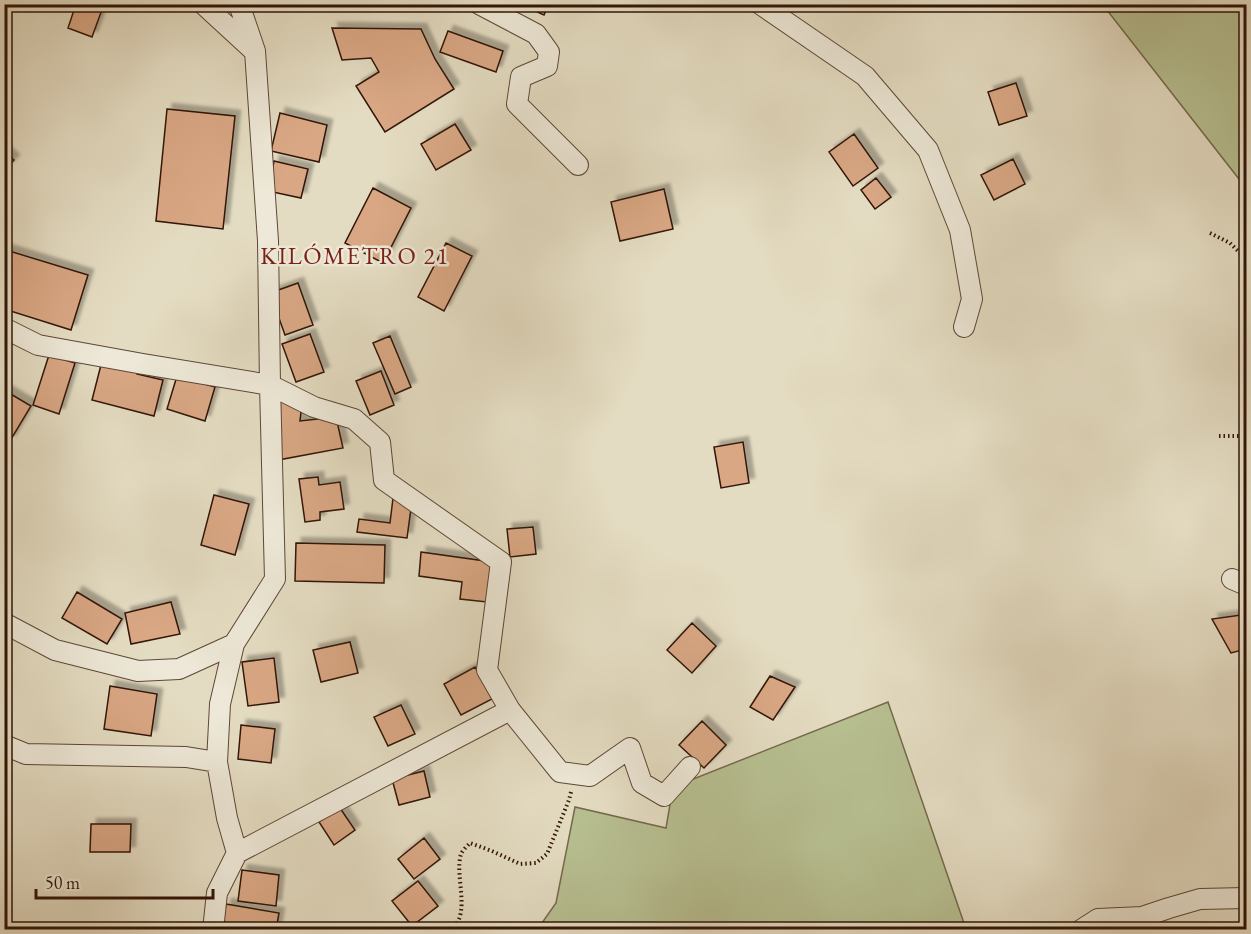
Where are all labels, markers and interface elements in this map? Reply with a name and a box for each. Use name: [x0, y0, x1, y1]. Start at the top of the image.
district label: KILÓMETRO 21: [260, 240, 450, 271]
scale bar: [36, 862, 213, 900]
text: 50 m: [45, 871, 80, 894]

